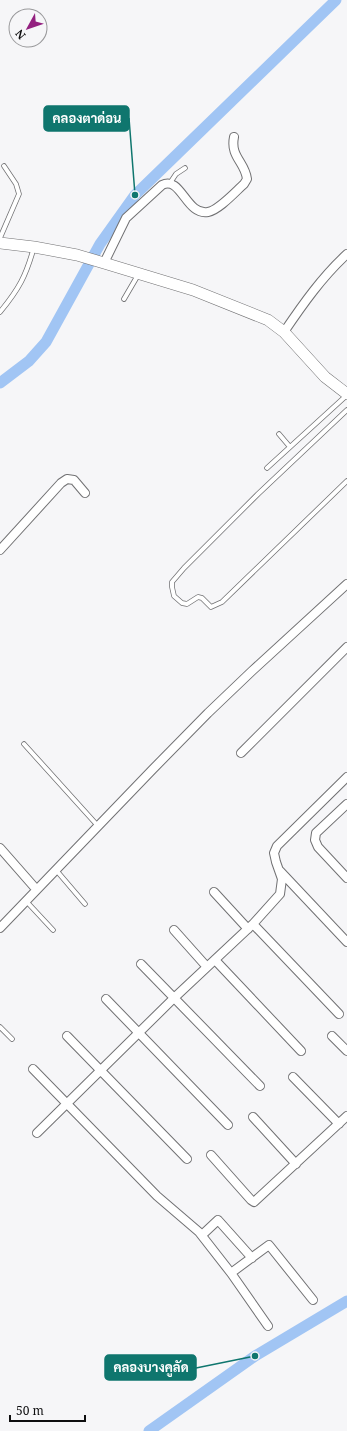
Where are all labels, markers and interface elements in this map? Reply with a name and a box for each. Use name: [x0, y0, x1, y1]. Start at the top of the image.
north arrow: [8, 8, 48, 48]
text: N: [11, 26, 28, 43]
callout: คลองตาด่อน: [44, 106, 129, 131]
text: คลองตาด่อน: [52, 109, 122, 127]
callout: คลองบางคูลัด: [105, 1355, 196, 1380]
text: คลองบางคูลัด: [113, 1358, 189, 1378]
scale bar: [10, 1397, 85, 1423]
text: 50 m: [16, 1402, 44, 1419]

